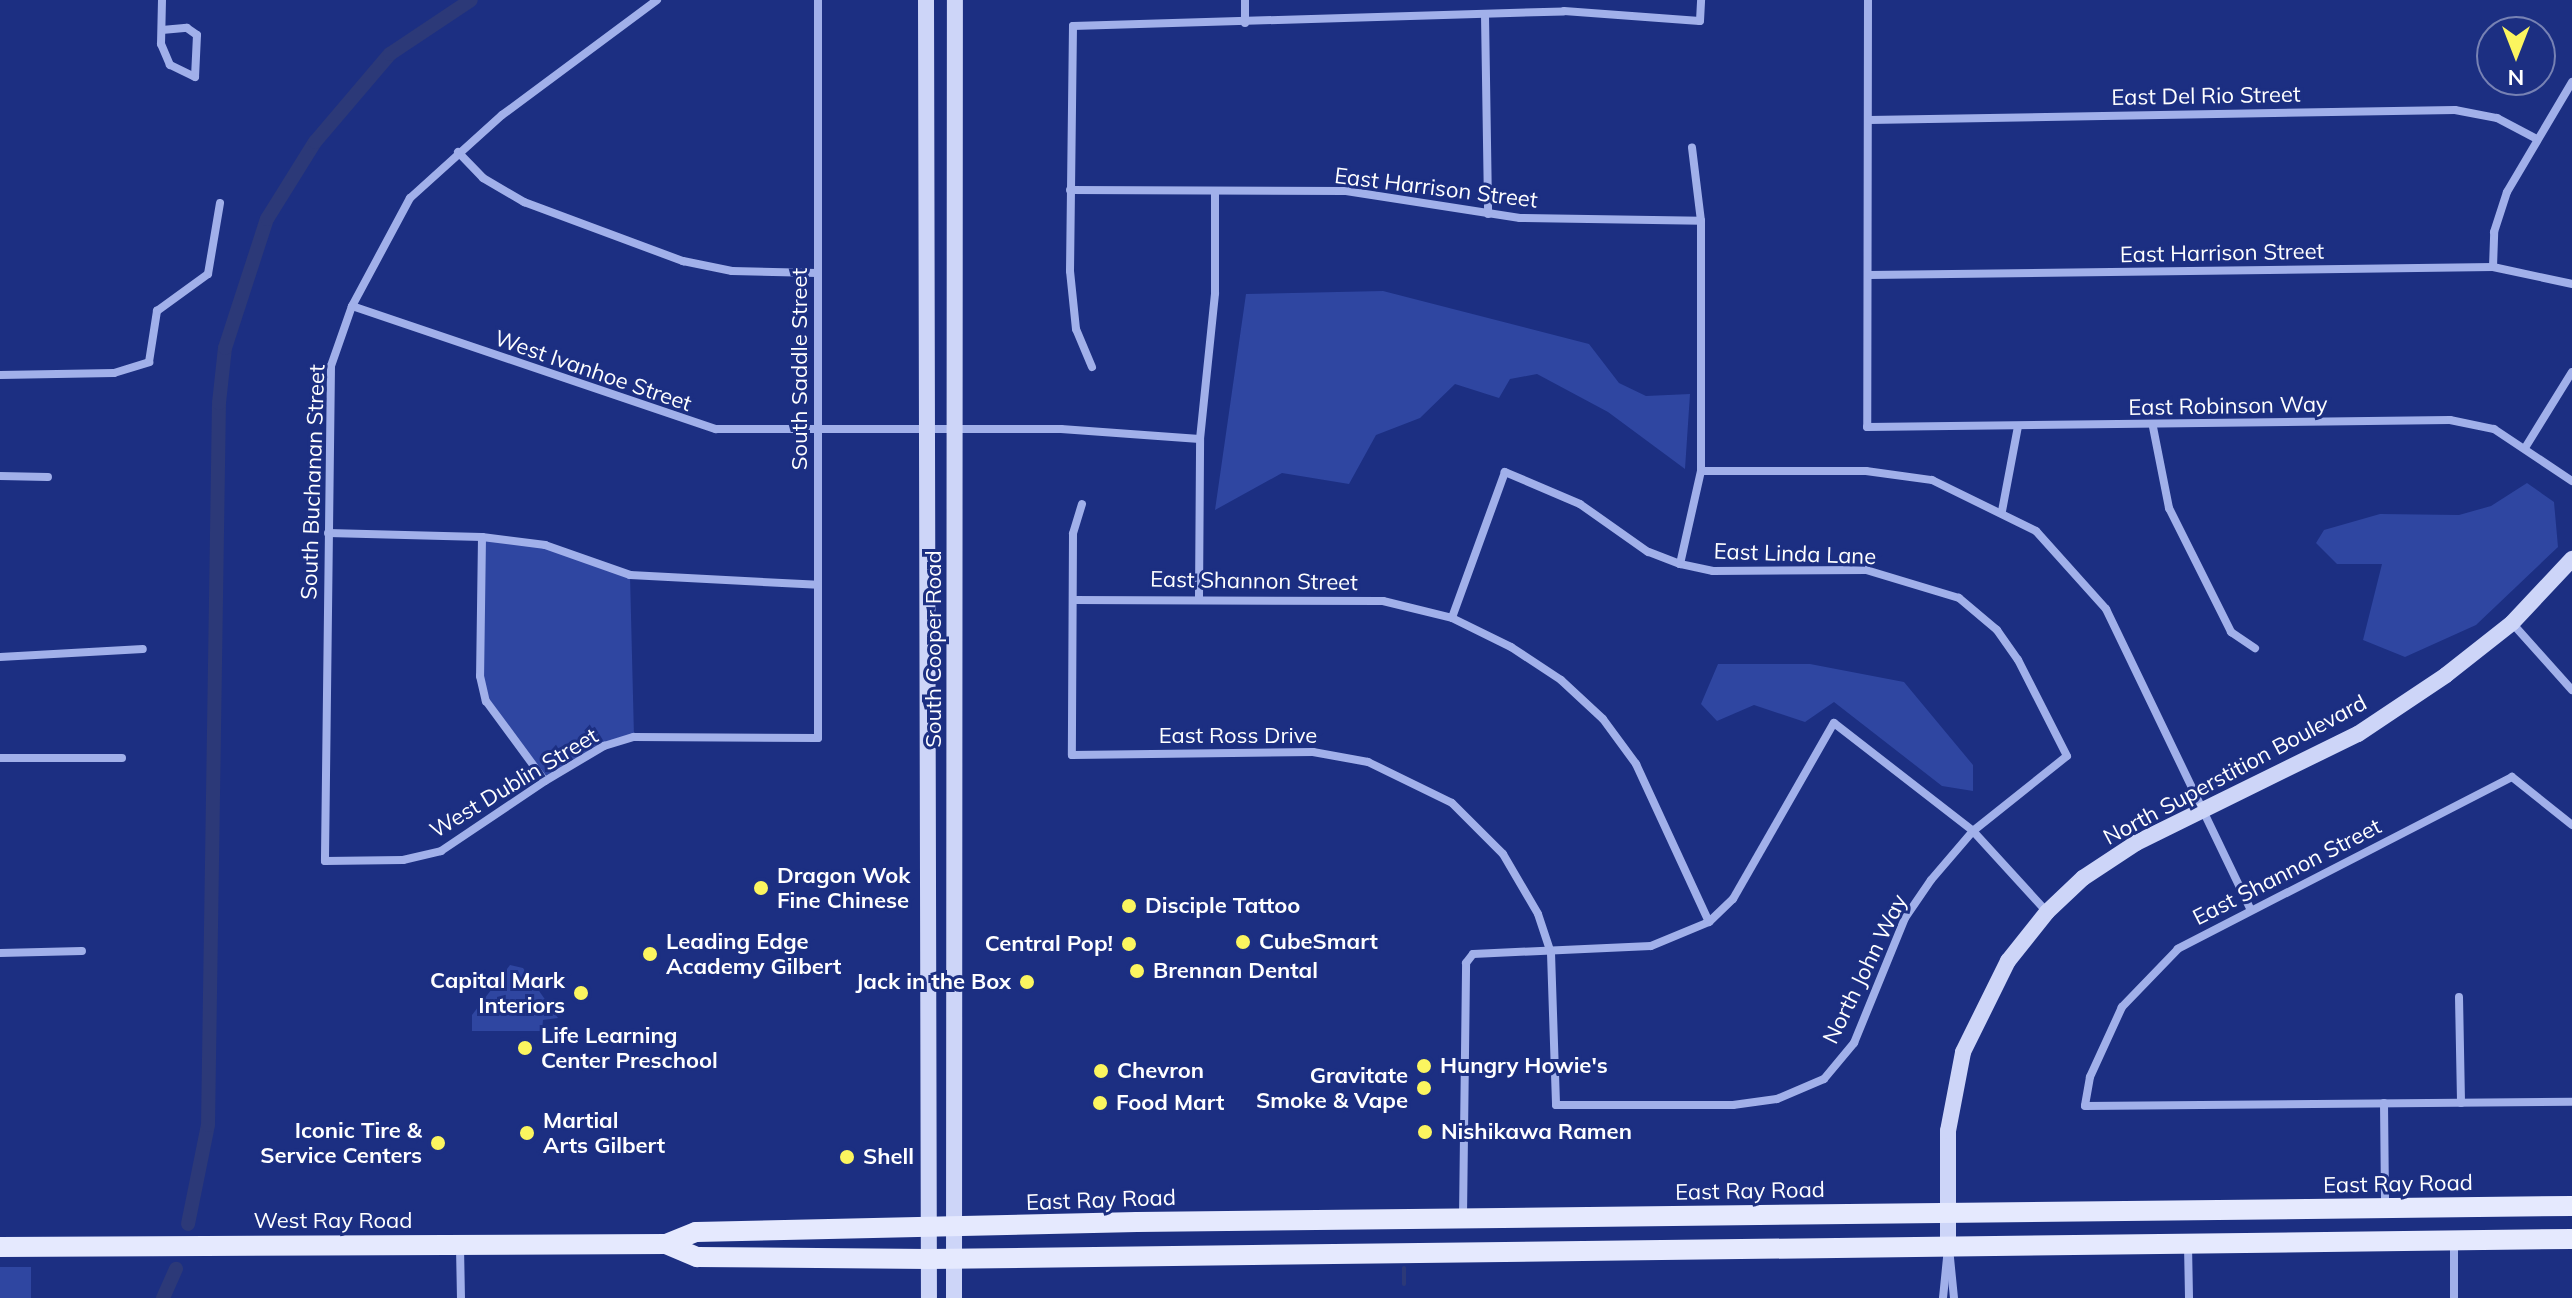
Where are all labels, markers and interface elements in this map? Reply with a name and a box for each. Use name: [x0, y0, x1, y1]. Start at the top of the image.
north arrow: [2476, 16, 2556, 96]
text: N: [2508, 64, 2524, 92]
street label: East Del Rio Street: [2111, 81, 2301, 111]
street label: East Harrison Street: [1333, 162, 1539, 214]
street label: East Harrison Street: [2120, 238, 2324, 268]
street label: South Saddle Street: [787, 268, 813, 470]
street label: West Ivanhoe Street: [491, 325, 695, 417]
street label: South Buchanan Street: [296, 364, 330, 600]
street label: East Robinson Way: [2128, 391, 2328, 421]
street label: East Linda Lane: [1713, 538, 1877, 570]
street label: South Cooper Road: [921, 550, 947, 748]
street label: East Shannon Street: [1150, 566, 1358, 596]
street label: North Superstition Boulevard: [2099, 689, 2371, 851]
street label: West Dublin Street: [425, 722, 603, 844]
street label: East Ross Drive: [1159, 723, 1317, 749]
street label: East Shannon Street: [2188, 813, 2386, 931]
place label: Dragon Wok Fine Chinese: [777, 862, 910, 914]
marker: Dragon Wok Fine Chinese: [752, 879, 770, 897]
street label: North John Way: [1817, 890, 1913, 1048]
place label: Disciple Tattoo: [1145, 893, 1300, 919]
marker: Disciple Tattoo: [1120, 897, 1138, 915]
place label: Leading Edge Academy Gilbert: [666, 928, 841, 980]
place label: CubeSmart: [1259, 929, 1378, 955]
place label: Central Pop!: [985, 931, 1113, 957]
marker: CubeSmart: [1234, 933, 1252, 951]
marker: Central Pop!: [1120, 935, 1138, 953]
marker: Leading Edge Academy Gilbert: [641, 945, 659, 963]
place label: Brennan Dental: [1153, 958, 1318, 984]
marker: Brennan Dental: [1128, 962, 1146, 980]
place label: Capital Mark Interiors: [430, 967, 565, 1018]
place label: Jack in the Box: [855, 969, 1011, 995]
marker: Jack in the Box: [1018, 973, 1036, 991]
marker: Capital Mark Interiors: [572, 984, 590, 1002]
place label: Life Learning Center Preschool: [541, 1022, 718, 1074]
marker: Life Learning Center Preschool: [516, 1039, 534, 1057]
place label: Hungry Howie's: [1440, 1053, 1608, 1079]
marker: Hungry Howie's: [1415, 1057, 1433, 1075]
place label: Chevron: [1117, 1058, 1204, 1084]
marker: Chevron: [1092, 1062, 1110, 1080]
place label: Gravitate Smoke & Vape: [1256, 1062, 1408, 1114]
marker: Gravitate Smoke & Vape: [1415, 1079, 1433, 1097]
place label: Food Mart: [1116, 1090, 1224, 1116]
marker: Food Mart: [1091, 1094, 1109, 1112]
place label: Martial Arts Gilbert: [543, 1107, 665, 1158]
place label: Iconic Tire & Service Centers: [260, 1117, 422, 1168]
place label: Nishikawa Ramen: [1441, 1119, 1632, 1145]
marker: Nishikawa Ramen: [1416, 1123, 1434, 1141]
marker: Martial Arts Gilbert: [518, 1124, 536, 1142]
marker: Iconic Tire & Service Centers: [429, 1134, 447, 1152]
place label: Shell: [863, 1144, 914, 1170]
marker: Shell: [838, 1148, 856, 1166]
street label: East Ray Road: [2323, 1169, 2473, 1199]
street label: East Ray Road: [1675, 1176, 1825, 1206]
street label: East Ray Road: [1026, 1184, 1176, 1216]
street label: West Ray Road: [253, 1208, 413, 1234]

